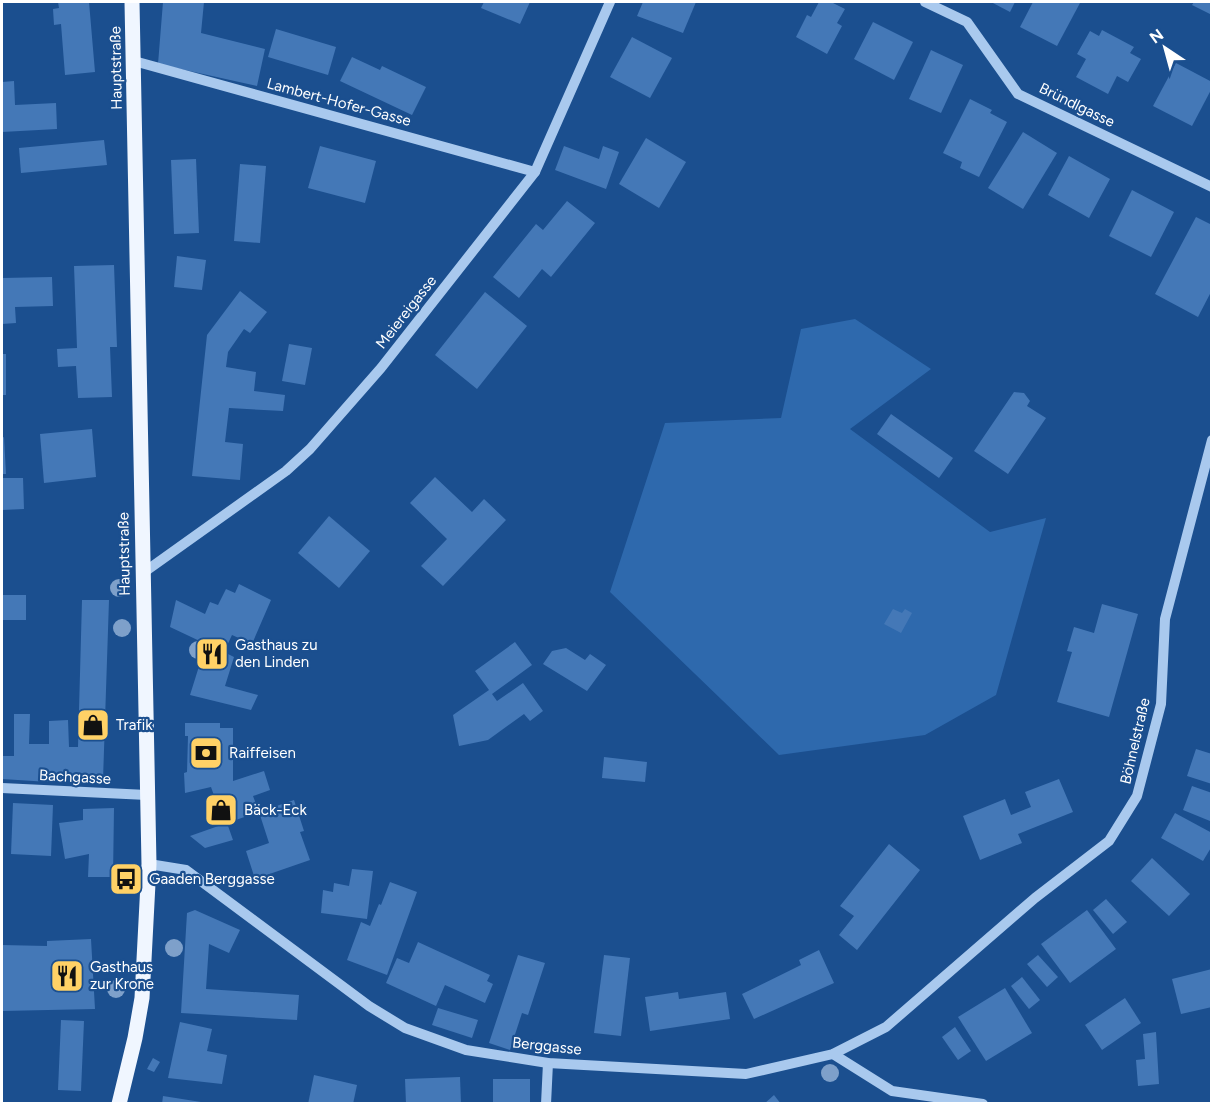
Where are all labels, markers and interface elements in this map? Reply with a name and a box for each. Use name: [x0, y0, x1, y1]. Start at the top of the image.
north arrow: [1135, 18, 1195, 78]
text: N: [1146, 25, 1167, 48]
street label: Hauptstraße: [106, 26, 126, 110]
street label: Lambert-Hofer-Gasse: [265, 74, 413, 130]
street label: Bründlgasse: [1036, 79, 1118, 131]
street label: Meiereigasse: [372, 272, 440, 352]
street label: Hauptstraße: [114, 512, 134, 596]
restaurant icon: Gasthaus zu den Linden: [194, 636, 230, 672]
place label: Gasthaus zu den Linden: [235, 636, 318, 671]
street label: Böhnelstraße: [1116, 696, 1154, 786]
shop icon: Trafik: [75, 707, 111, 743]
place label: Trafik: [116, 716, 153, 734]
bank icon: Raiffeisen: [188, 735, 224, 771]
place label: Raiffeisen: [229, 744, 296, 762]
street label: Bachgasse: [39, 766, 111, 788]
shop icon: Bäck-Eck: [203, 792, 239, 828]
place label: Bäck-Eck: [244, 801, 307, 819]
bus stop icon: Gaaden Berggasse: [108, 861, 144, 897]
place label: Gaaden Berggasse: [149, 870, 275, 888]
restaurant icon: Gasthaus zur Krone: [49, 958, 85, 994]
place label: Gasthaus zur Krone: [90, 958, 154, 993]
street label: Berggasse: [511, 1033, 583, 1059]

